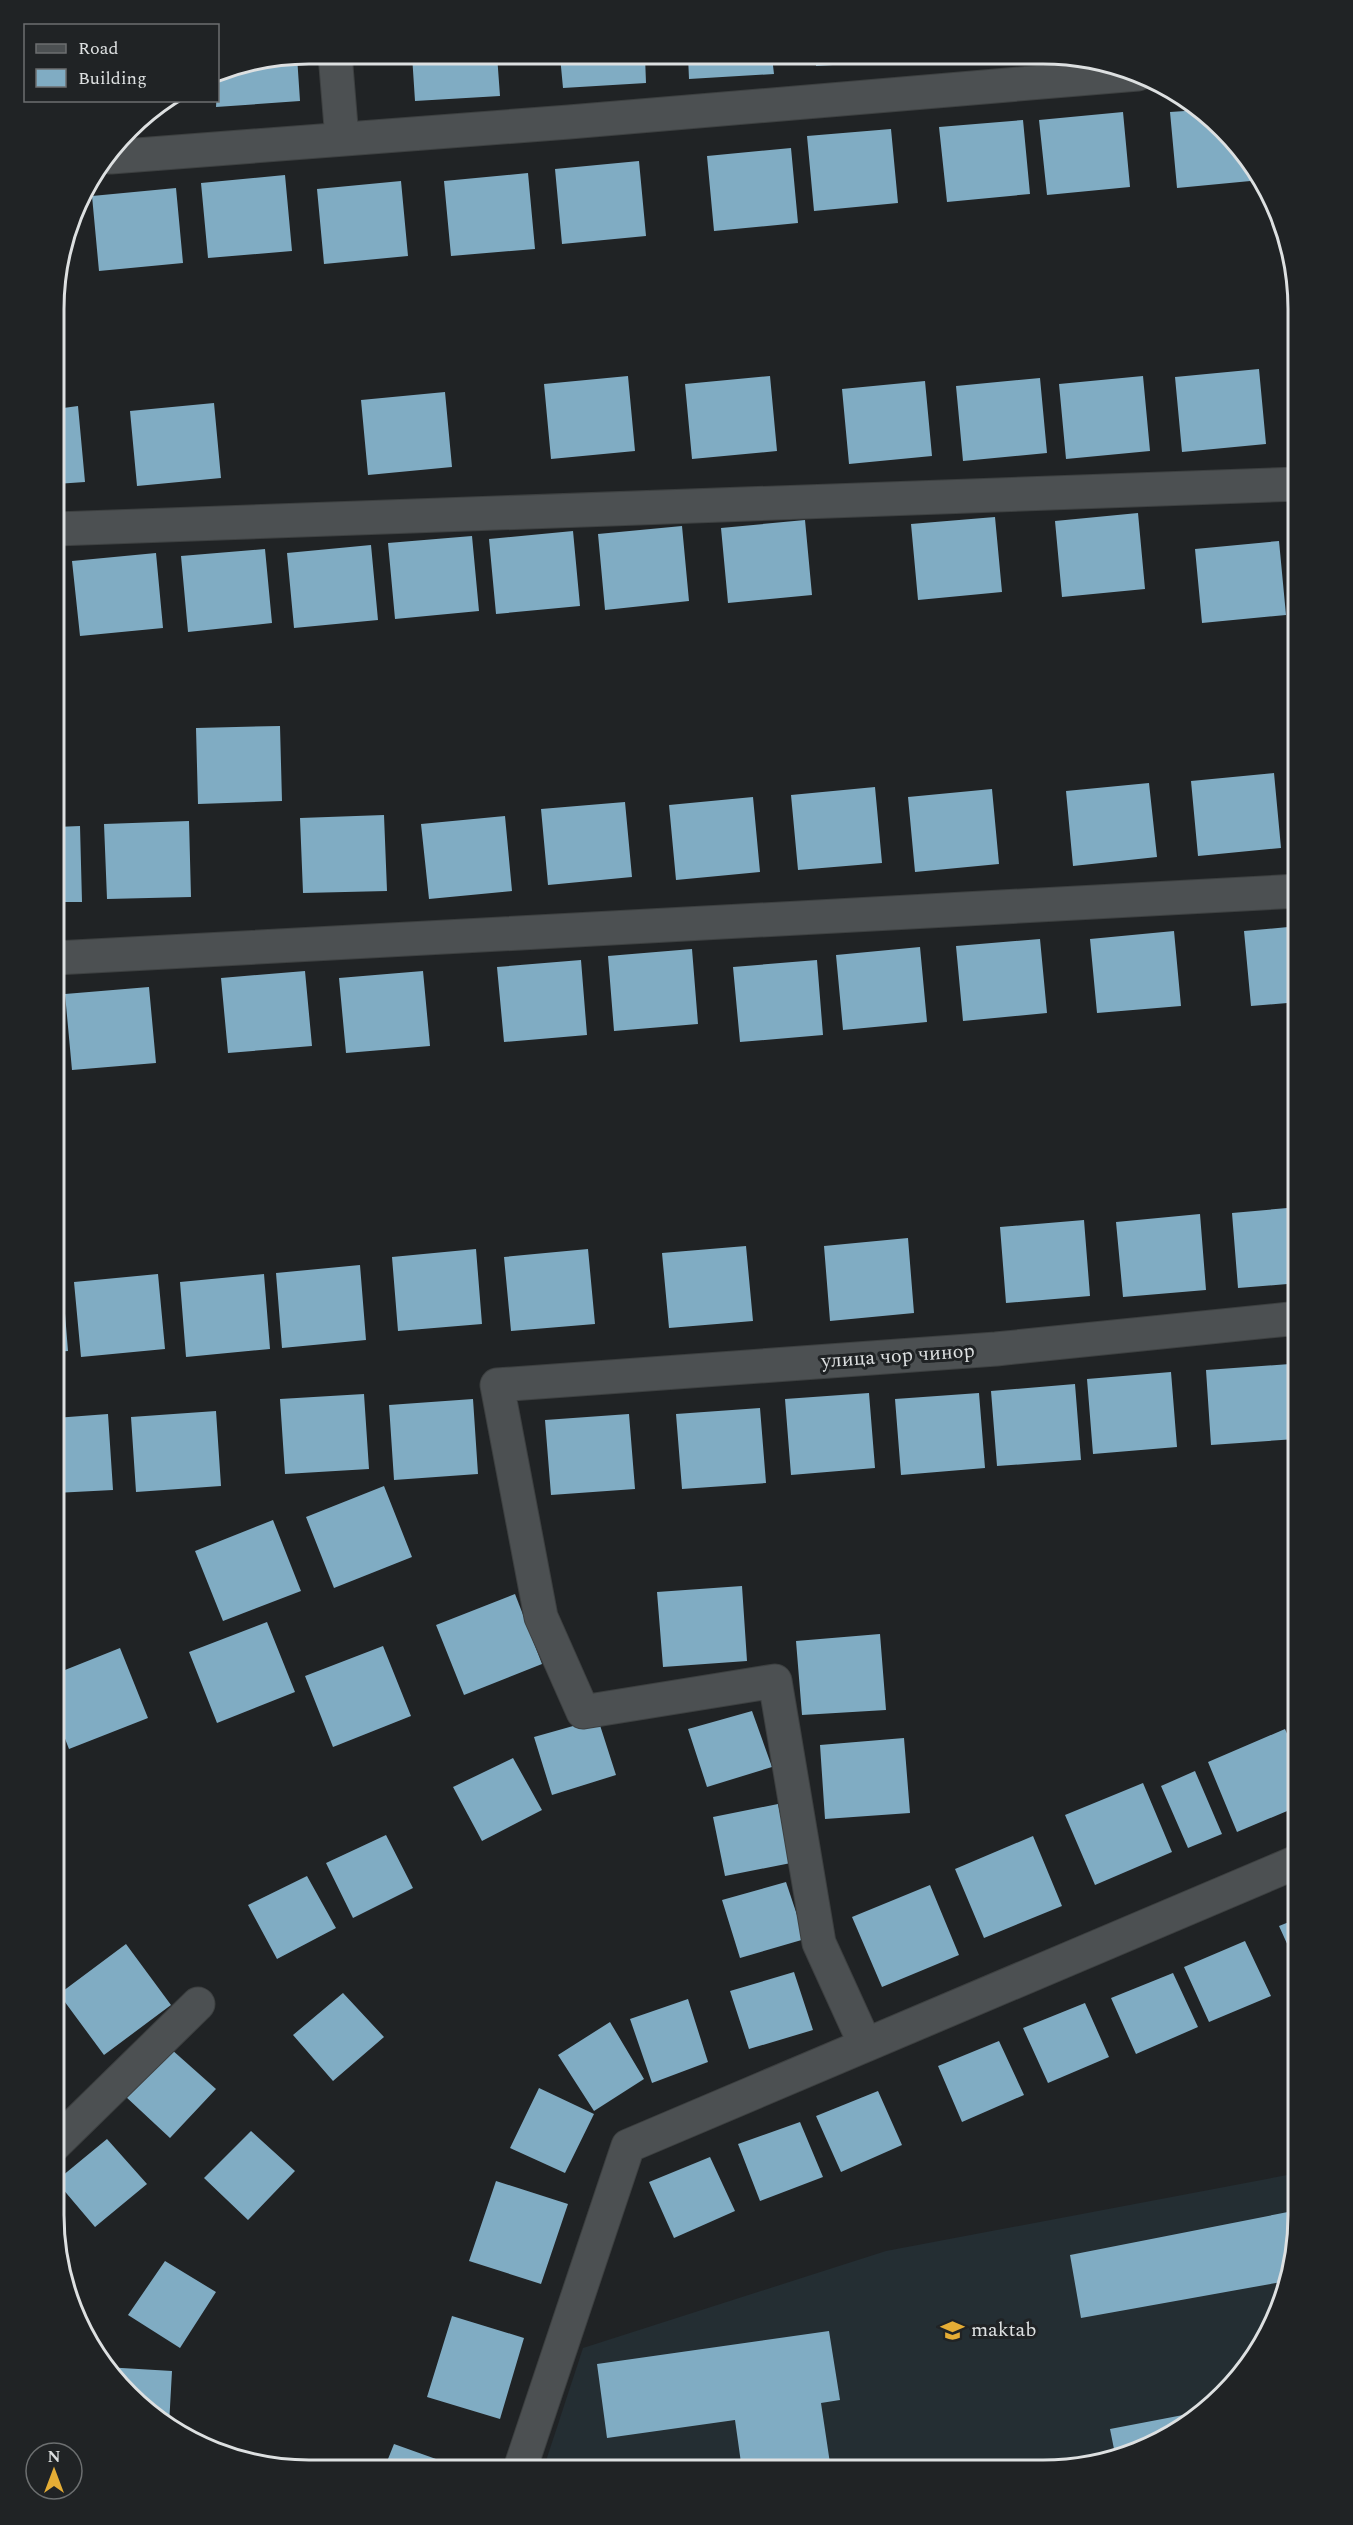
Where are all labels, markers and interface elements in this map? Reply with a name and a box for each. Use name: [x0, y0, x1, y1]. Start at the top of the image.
legend: [24, 24, 219, 102]
text: Road: [78, 35, 119, 62]
text: Building: [78, 65, 147, 92]
street label: улица чор чинор: [819, 1336, 976, 1376]
place label: maktab: [971, 2315, 1037, 2345]
school or university icon: maktab: [940, 2317, 966, 2343]
north arrow: [24, 2441, 84, 2501]
text: N: [47, 2445, 61, 2469]

